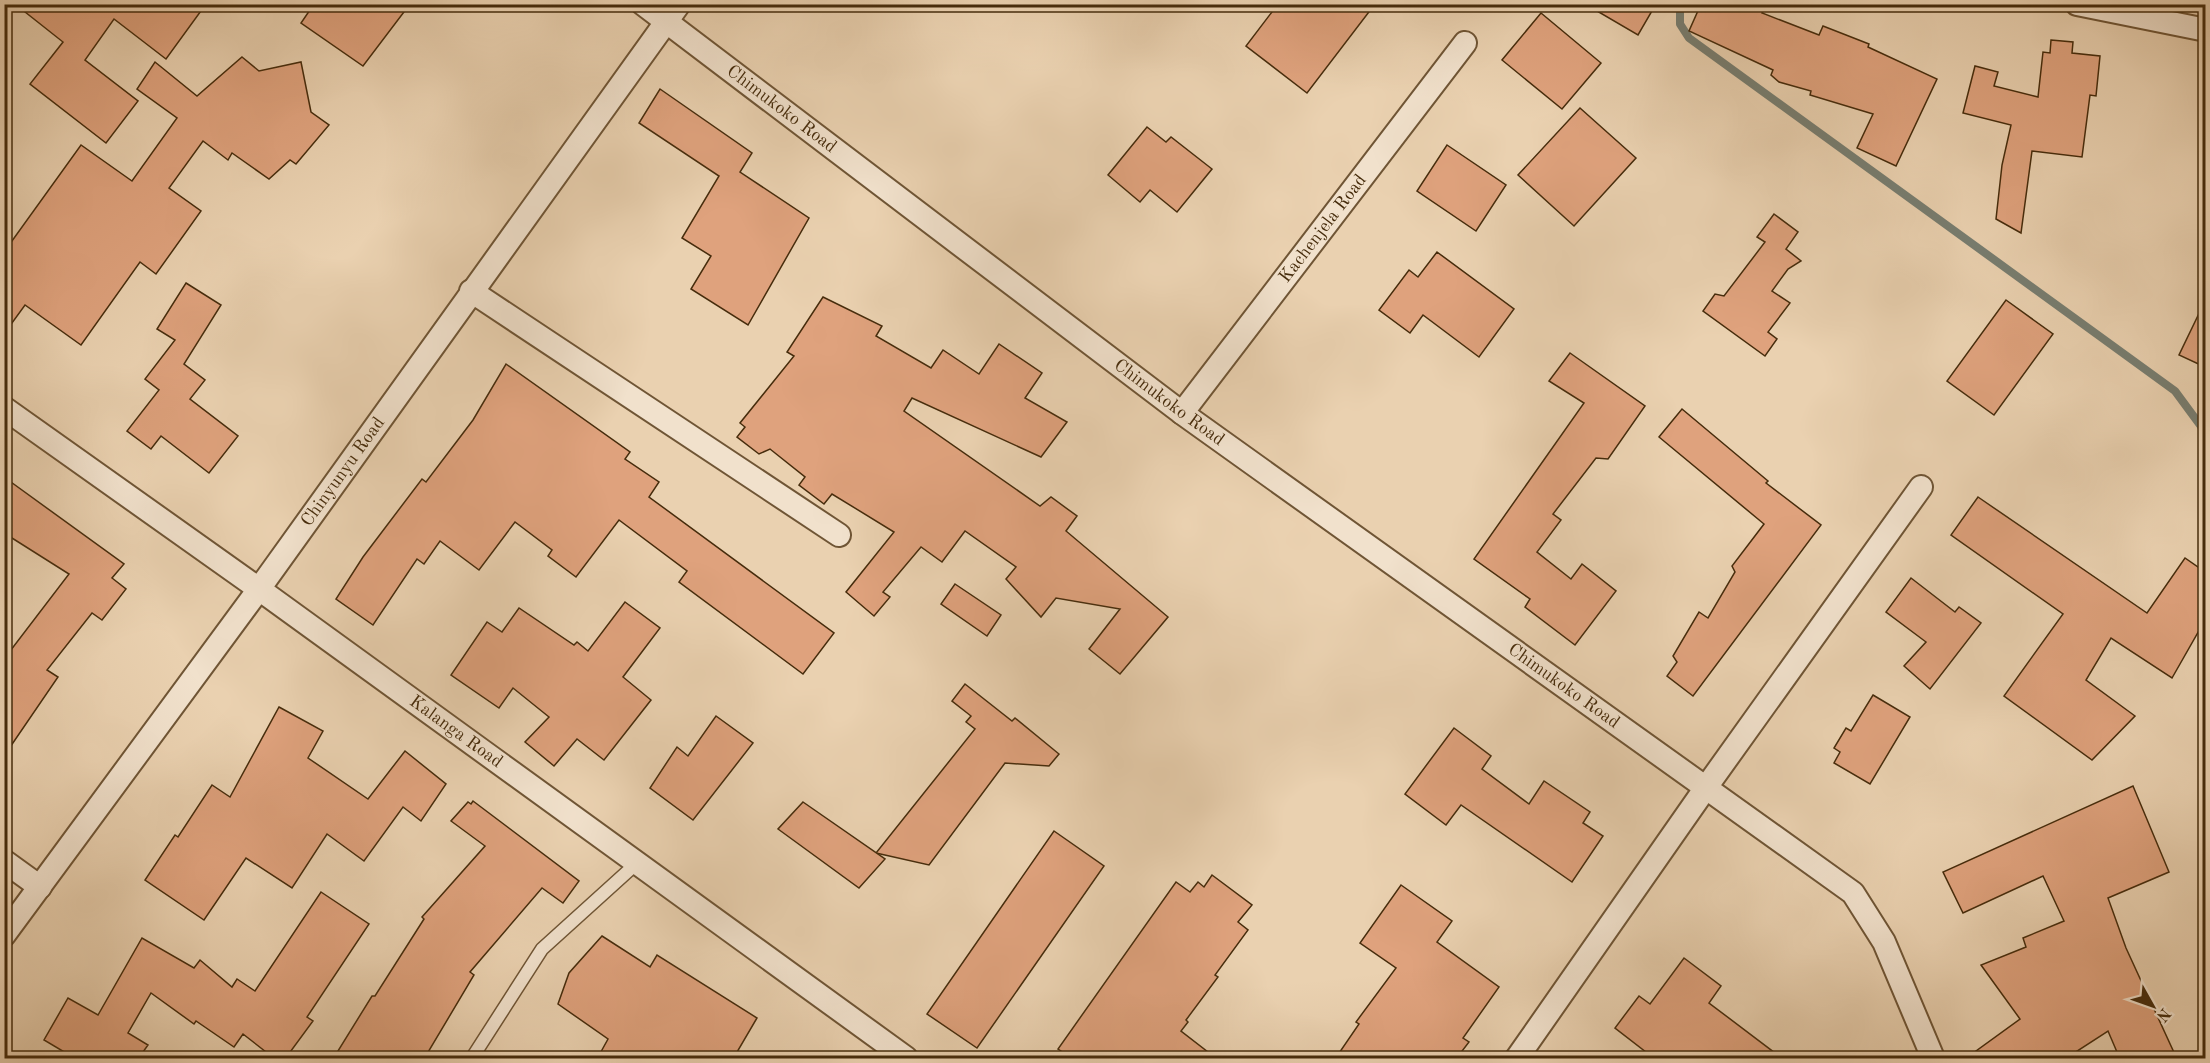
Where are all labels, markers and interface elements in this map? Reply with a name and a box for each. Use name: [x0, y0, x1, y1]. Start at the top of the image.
street label: Chimukoko Road: [723, 62, 840, 156]
street label: Kachenjela Road: [1276, 171, 1370, 286]
street label: Chimukoko Road: [1111, 356, 1228, 449]
street label: Chinyunyu Road: [298, 414, 388, 530]
street label: Chimukoko Road: [1505, 640, 1623, 732]
street label: Kalanga Road: [406, 692, 506, 771]
north arrow: [2123, 976, 2183, 1036]
text: N: [2152, 1005, 2173, 1025]

